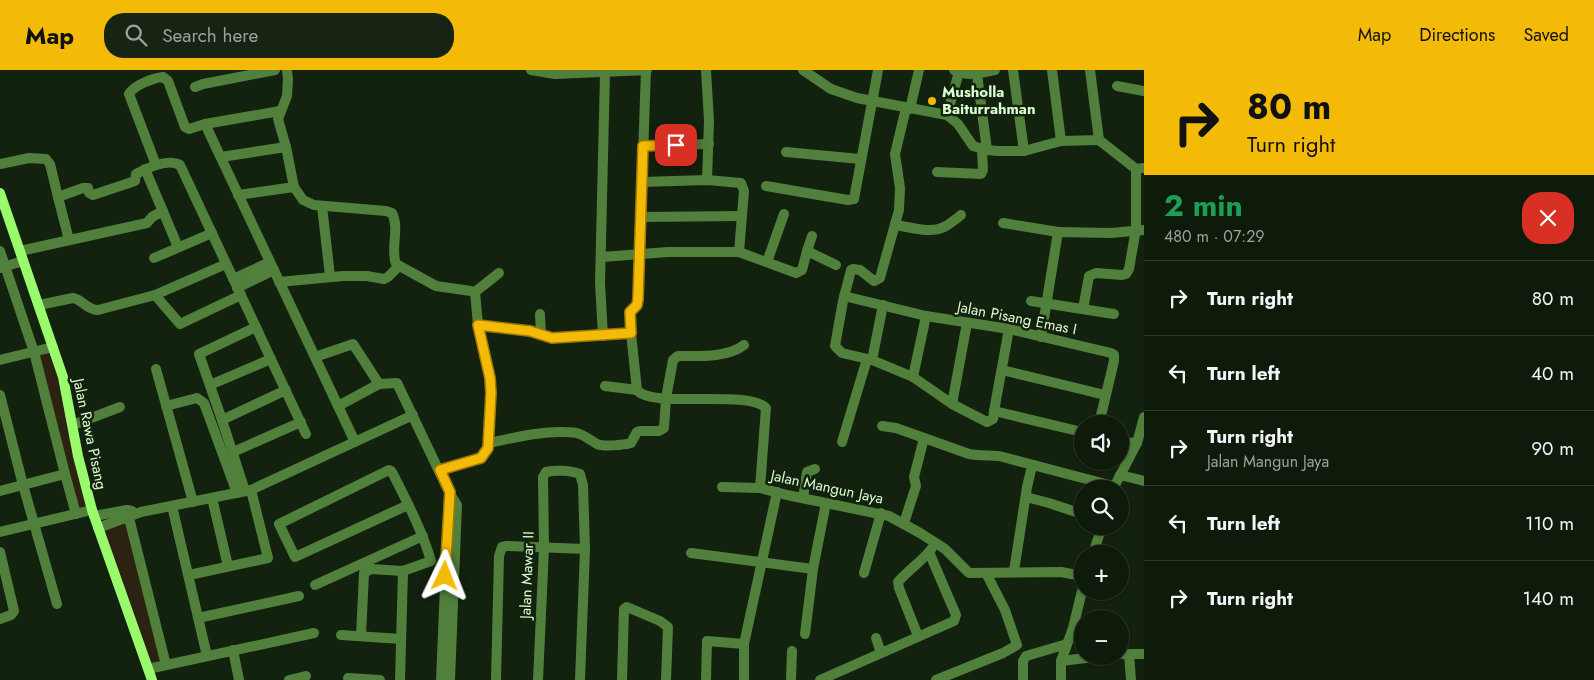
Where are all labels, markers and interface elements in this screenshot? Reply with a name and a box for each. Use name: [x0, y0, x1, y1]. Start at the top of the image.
search box: [104, 13, 454, 58]
text: Map: [25, 18, 74, 53]
icon: search: [122, 21, 150, 49]
text: Search here: [162, 22, 258, 49]
text: Map: [1358, 22, 1391, 48]
text: Directions: [1419, 22, 1495, 48]
text: Saved: [1523, 22, 1569, 48]
place label: Musholla Baiturrahman: [942, 81, 1036, 120]
text: 80 m: [1247, 82, 1331, 132]
icon: right: [1164, 90, 1229, 155]
marker: Musholla Baiturrahman: [926, 95, 938, 107]
pin: [655, 124, 697, 166]
text: Turn right: [1247, 128, 1335, 160]
icon: arrive: [662, 131, 690, 159]
text: 2 min: [1164, 184, 1243, 227]
button: close: [1522, 192, 1574, 244]
text: 480 m · 07:29: [1164, 225, 1264, 248]
icon: right: [1164, 284, 1192, 312]
text: Turn right: [1207, 285, 1293, 312]
text: 80 m: [1532, 285, 1574, 312]
street label: Jalan Pisang Emas I: [953, 295, 1079, 340]
icon: left: [1164, 359, 1192, 387]
text: Turn left: [1207, 360, 1280, 387]
text: 40 m: [1531, 360, 1574, 387]
street label: Jalan Rawa Pisang: [67, 374, 113, 492]
map controls: [1074, 415, 1129, 665]
button: sound: [1074, 415, 1129, 470]
text: Turn right: [1207, 423, 1293, 450]
icon: right: [1164, 434, 1192, 462]
text: 90 m: [1531, 435, 1574, 462]
text: Jalan Mangun Jaya: [1207, 450, 1329, 473]
street label: Jalan Mangun Jaya: [767, 464, 885, 510]
button: search: [1074, 480, 1129, 535]
icon: left: [1164, 509, 1192, 537]
text: Turn left: [1207, 510, 1280, 537]
text: 110 m: [1525, 510, 1574, 537]
street label: Jalan Mawar II: [514, 531, 540, 621]
button: +: [1074, 545, 1129, 600]
position arrow: [418, 549, 470, 601]
icon: right: [1164, 584, 1192, 612]
text: Turn right: [1207, 585, 1293, 612]
text: 140 m: [1522, 585, 1574, 612]
button: −: [1074, 610, 1129, 665]

